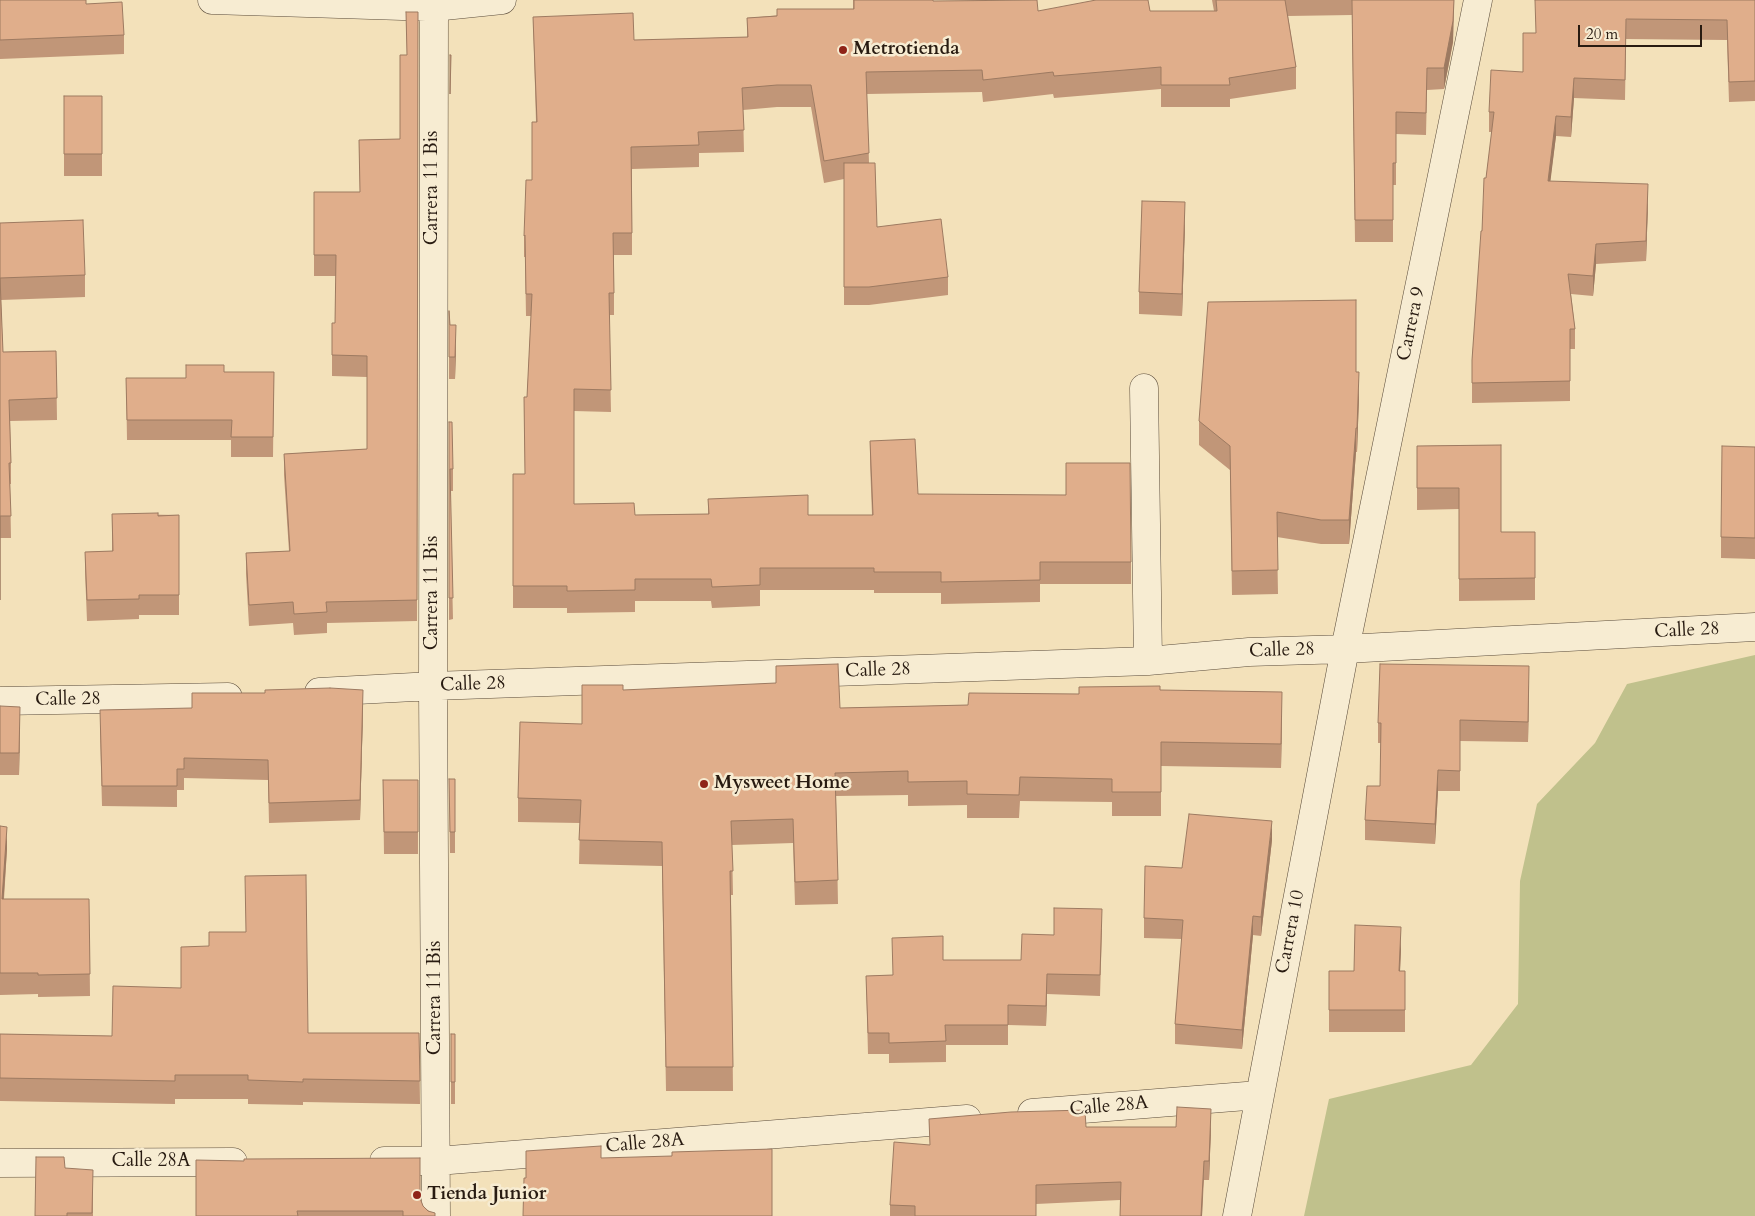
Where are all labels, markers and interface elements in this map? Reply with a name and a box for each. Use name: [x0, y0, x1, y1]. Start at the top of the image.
scale bar: [1580, 15, 1704, 47]
text: 20 m: [1586, 24, 1618, 44]
place label: Metrotienda: [853, 39, 960, 61]
marker: Metrotienda: [837, 44, 849, 56]
street label: Carrera 11 Bis: [422, 131, 444, 245]
street label: Carrera 9: [1393, 285, 1431, 363]
street label: Carrera 11 Bis: [422, 536, 444, 650]
street label: Calle 28: [1654, 618, 1720, 644]
street label: Calle 28: [1249, 638, 1315, 664]
street label: Calle 28: [845, 658, 911, 684]
street label: Calle 28: [440, 672, 506, 698]
street label: Calle 28: [35, 688, 101, 712]
place label: Mysweet Home: [714, 773, 850, 795]
marker: Mysweet Home: [698, 778, 710, 790]
street label: Carrera 10: [1272, 888, 1310, 976]
street label: Carrera 11 Bis: [425, 941, 447, 1055]
street label: Calle 28A: [1069, 1092, 1149, 1122]
street label: Calle 28A: [605, 1129, 685, 1159]
street label: Calle 28A: [111, 1151, 191, 1173]
place label: Tienda Junior: [427, 1184, 546, 1206]
marker: Tienda Junior: [411, 1189, 423, 1201]

